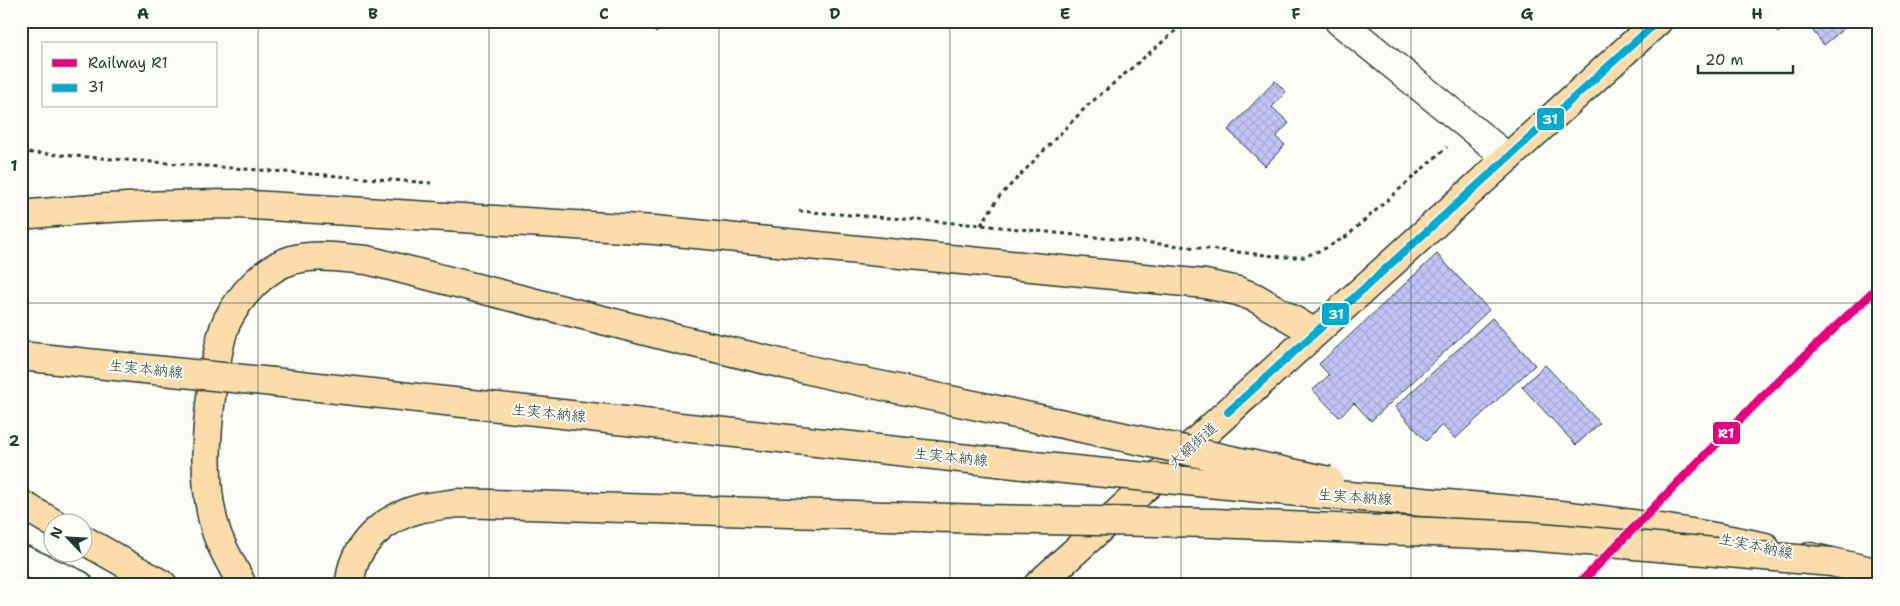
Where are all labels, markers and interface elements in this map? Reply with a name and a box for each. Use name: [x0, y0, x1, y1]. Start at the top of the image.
text: A: [137, 3, 149, 24]
text: B: [368, 3, 378, 24]
text: C: [599, 3, 609, 24]
text: D: [829, 3, 841, 24]
text: E: [1060, 3, 1070, 24]
text: F: [1291, 3, 1301, 24]
text: G: [1521, 3, 1534, 24]
text: H: [1751, 3, 1763, 24]
legend: [42, 42, 218, 108]
scale bar: [1698, 42, 1792, 74]
text: 20 m: [1705, 50, 1744, 70]
text: Railway R1: [88, 53, 168, 73]
text: 31: [88, 77, 104, 97]
line badge: 31: [1536, 107, 1565, 131]
text: 31: [1542, 110, 1558, 128]
text: 1: [10, 155, 18, 176]
line badge: 31: [1321, 302, 1350, 326]
text: 31: [1328, 305, 1344, 323]
street label: 生実本納線: [108, 355, 184, 383]
street label: 生実本納線: [511, 399, 587, 427]
street label: 大網街道: [1164, 417, 1222, 473]
line badge: R1: [1712, 421, 1741, 445]
text: R1: [1718, 424, 1734, 442]
text: 2: [8, 430, 20, 451]
street label: 生実本納線: [913, 443, 989, 471]
street label: 生実本納線: [1317, 484, 1393, 510]
north arrow: [42, 514, 92, 564]
text: N: [46, 524, 67, 541]
street label: 生実本納線: [1717, 528, 1795, 564]

